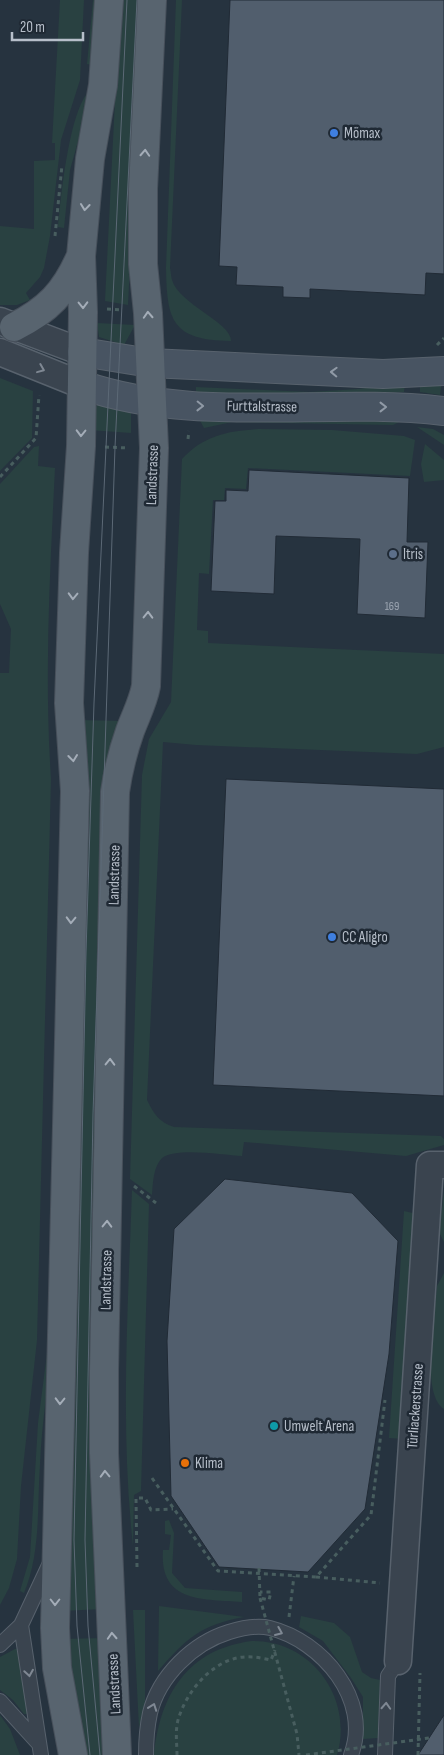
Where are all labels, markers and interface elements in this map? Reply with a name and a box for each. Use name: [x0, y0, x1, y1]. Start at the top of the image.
scale bar: [12, 10, 84, 42]
text: 20 m: [20, 18, 45, 37]
place label: Mömax: [344, 124, 381, 143]
marker: Mömax: [328, 127, 340, 139]
one-way arrow: [140, 148, 151, 156]
one-way arrow: [80, 203, 91, 211]
one-way arrow: [78, 302, 88, 309]
one-way arrow: [143, 310, 154, 318]
one-way arrow: [36, 362, 45, 373]
one-way arrow: [330, 367, 338, 377]
street label: Furttalstrasse: [227, 396, 297, 417]
one-way arrow: [197, 400, 205, 411]
one-way arrow: [380, 402, 387, 412]
one-way arrow: [76, 430, 86, 438]
street label: Landstrasse: [142, 444, 163, 506]
place label: Itris: [403, 545, 423, 564]
marker: Itris: [387, 548, 399, 560]
one-way arrow: [68, 592, 78, 600]
house number: 169: [385, 599, 399, 614]
one-way arrow: [143, 611, 153, 618]
one-way arrow: [67, 754, 77, 762]
street label: Landstrasse: [104, 845, 125, 905]
one-way arrow: [66, 917, 76, 925]
place label: CC Aligro: [342, 928, 388, 947]
marker: CC Aligro: [326, 931, 338, 943]
one-way arrow: [105, 1057, 115, 1065]
one-way arrow: [102, 1220, 112, 1228]
street label: Landstrasse: [96, 1250, 117, 1310]
street label: Türliackerstrasse: [403, 1363, 428, 1449]
one-way arrow: [54, 1397, 65, 1405]
place label: Umwelt Arena: [284, 1417, 354, 1436]
marker: Umwelt Arena: [268, 1420, 280, 1432]
place label: Klima: [195, 1454, 223, 1473]
marker: Klima: [179, 1457, 191, 1469]
one-way arrow: [100, 1470, 111, 1478]
one-way arrow: [50, 1598, 60, 1606]
one-way arrow: [274, 1625, 283, 1636]
one-way arrow: [106, 1632, 117, 1640]
street label: Landstrasse: [103, 1653, 126, 1715]
one-way arrow: [23, 1669, 33, 1678]
one-way arrow: [380, 1702, 391, 1710]
one-way arrow: [146, 1703, 157, 1712]

